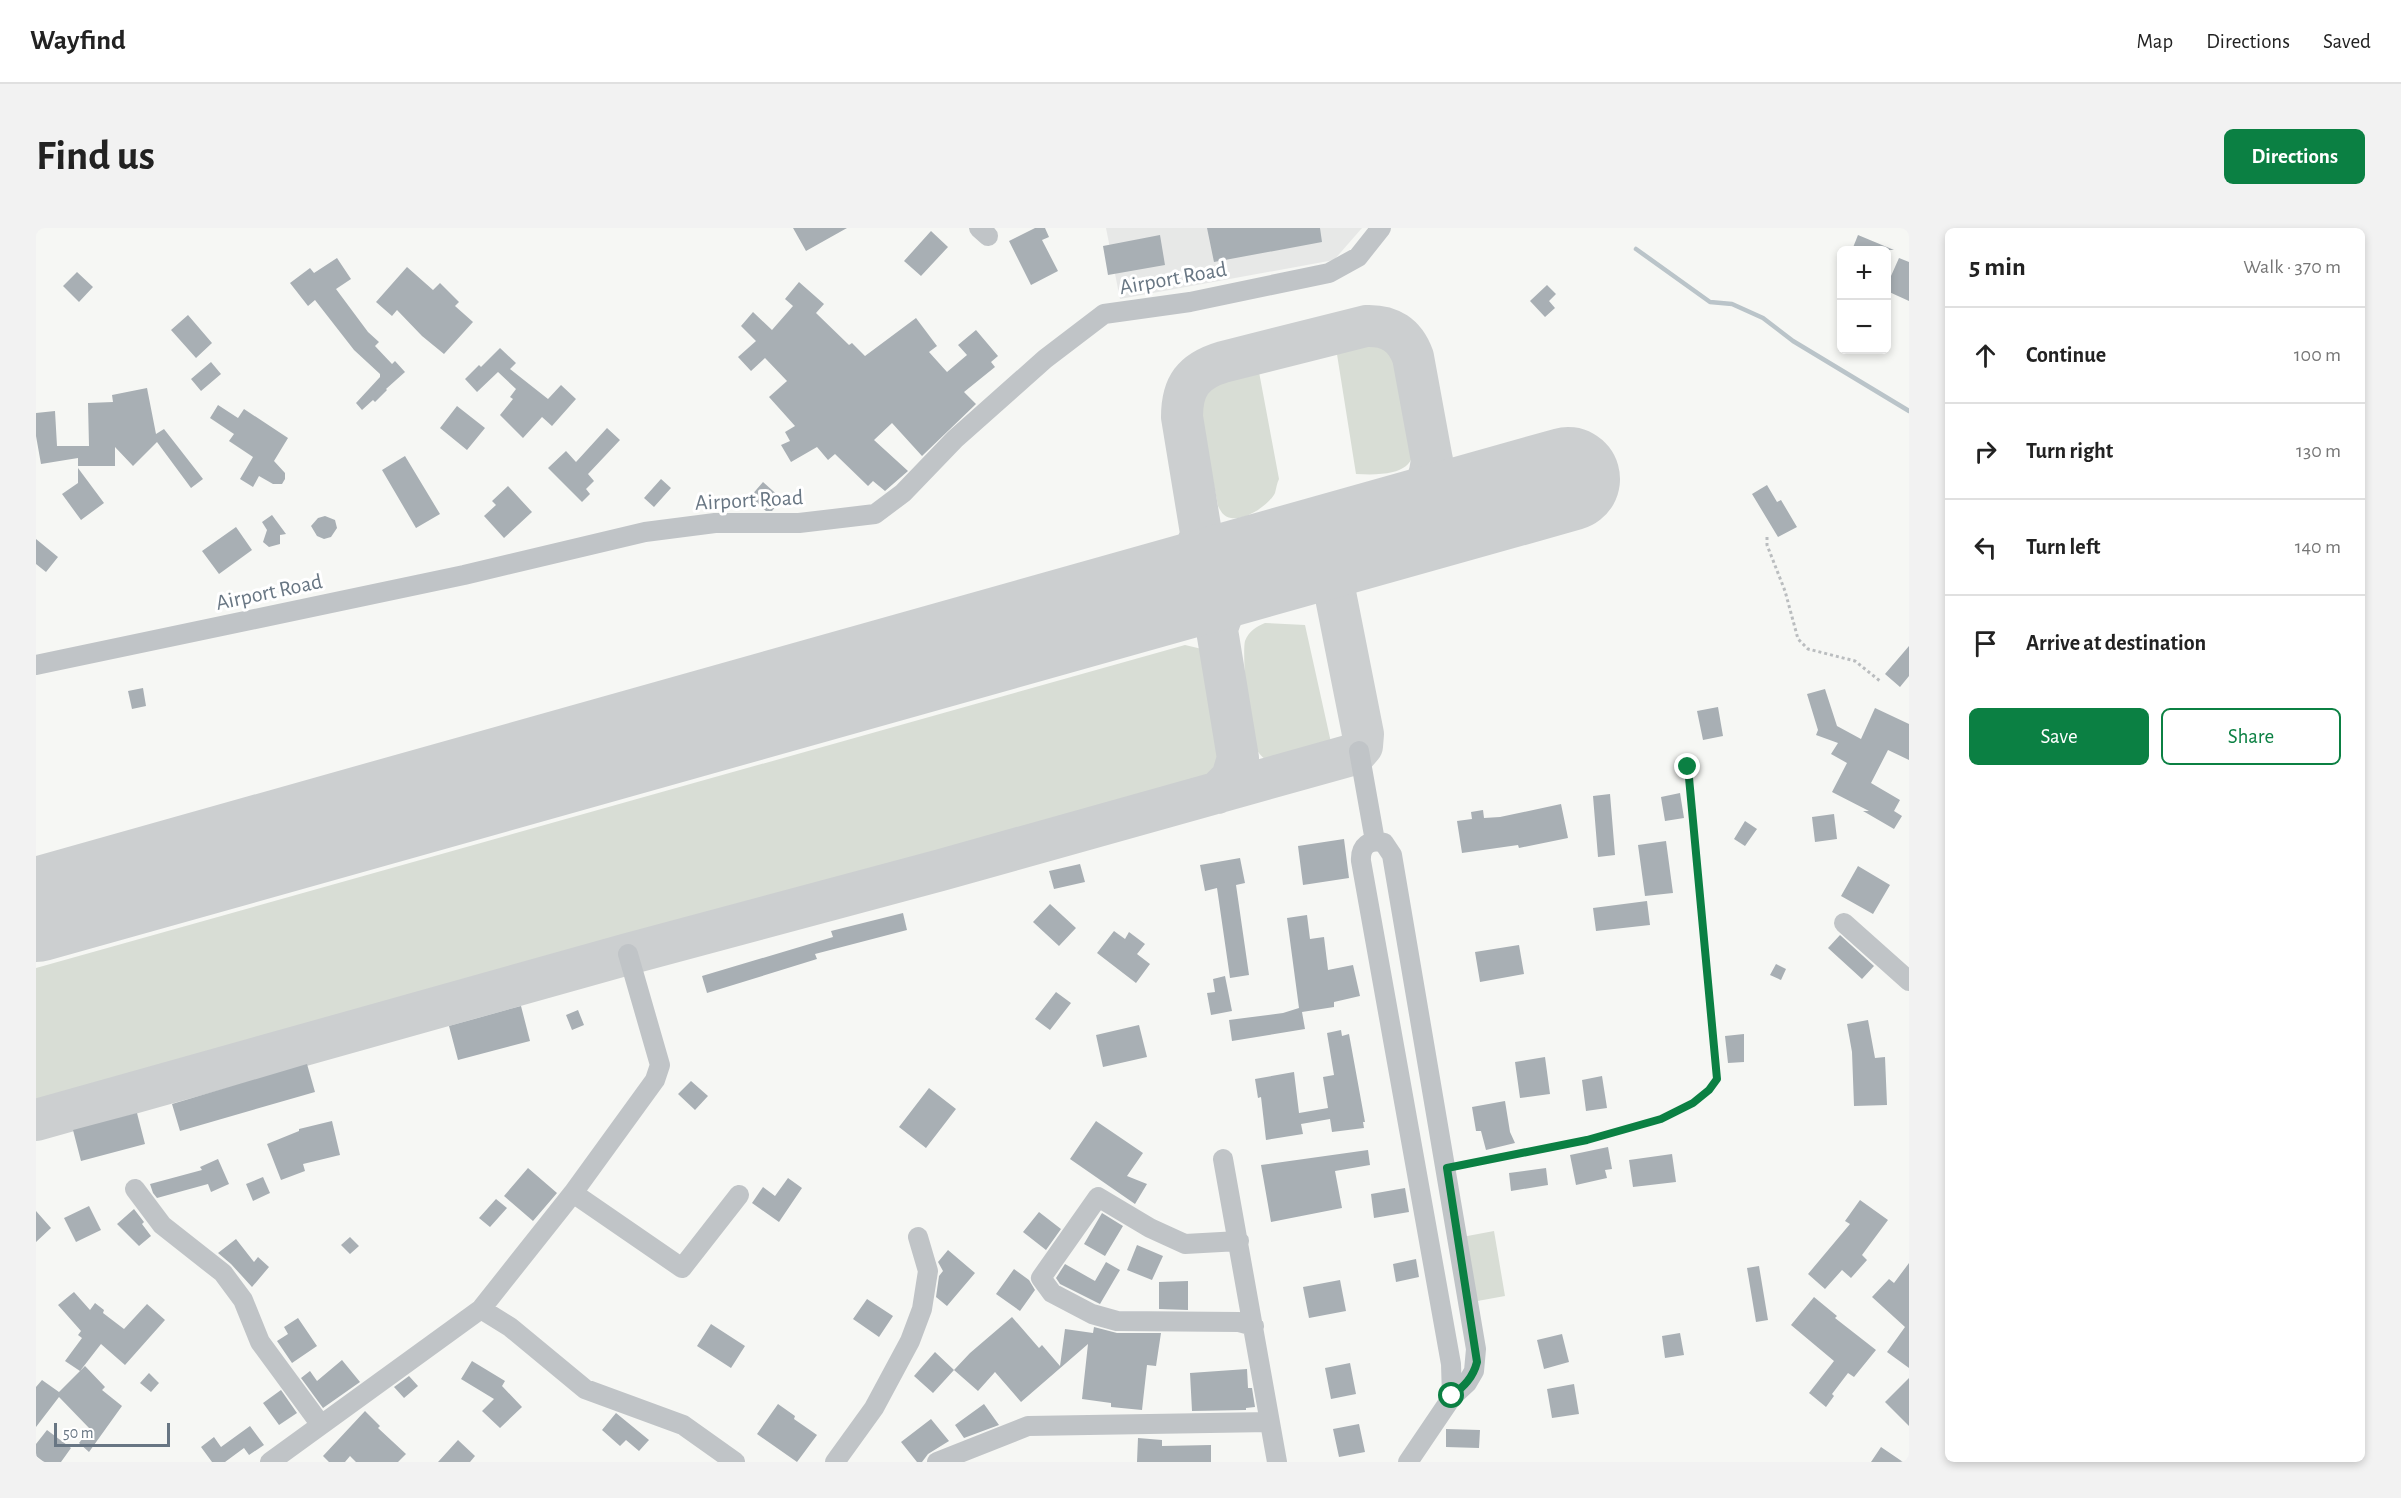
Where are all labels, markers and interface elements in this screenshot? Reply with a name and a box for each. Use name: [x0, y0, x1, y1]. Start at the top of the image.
text: Wayfind: [30, 27, 126, 55]
text: Map: [2137, 31, 2173, 52]
text: Directions: [2206, 31, 2290, 52]
text: Saved: [2323, 31, 2371, 52]
button: Directions: [2224, 129, 2365, 184]
text: Find us: [36, 135, 155, 177]
map controls: [1837, 246, 1891, 354]
button: +: [1837, 246, 1891, 300]
text: 5 min: [1969, 254, 2026, 280]
text: Walk · 370 m: [2243, 257, 2341, 277]
street label: Airport Road: [1118, 258, 1228, 298]
button: −: [1837, 300, 1891, 354]
icon: ahead: [1969, 339, 2002, 372]
text: Continue: [2026, 344, 2106, 366]
text: 100 m: [2294, 345, 2341, 365]
icon: right: [1969, 435, 2002, 468]
text: Turn right: [2026, 440, 2113, 462]
text: 130 m: [2296, 441, 2341, 461]
street label: Airport Road: [694, 486, 804, 514]
icon: left: [1969, 531, 2002, 564]
text: Turn left: [2026, 536, 2100, 558]
text: 140 m: [2295, 537, 2341, 557]
street label: Airport Road: [214, 570, 324, 614]
icon: arrive: [1969, 627, 2002, 660]
text: Arrive at destination: [2026, 632, 2206, 654]
button: Save: [1969, 708, 2149, 765]
button: Share: [2161, 708, 2341, 765]
route end: [1674, 753, 1700, 779]
route start: [1438, 1382, 1464, 1408]
scale bar: [54, 1420, 170, 1448]
text: 50 m: [63, 1425, 94, 1441]

